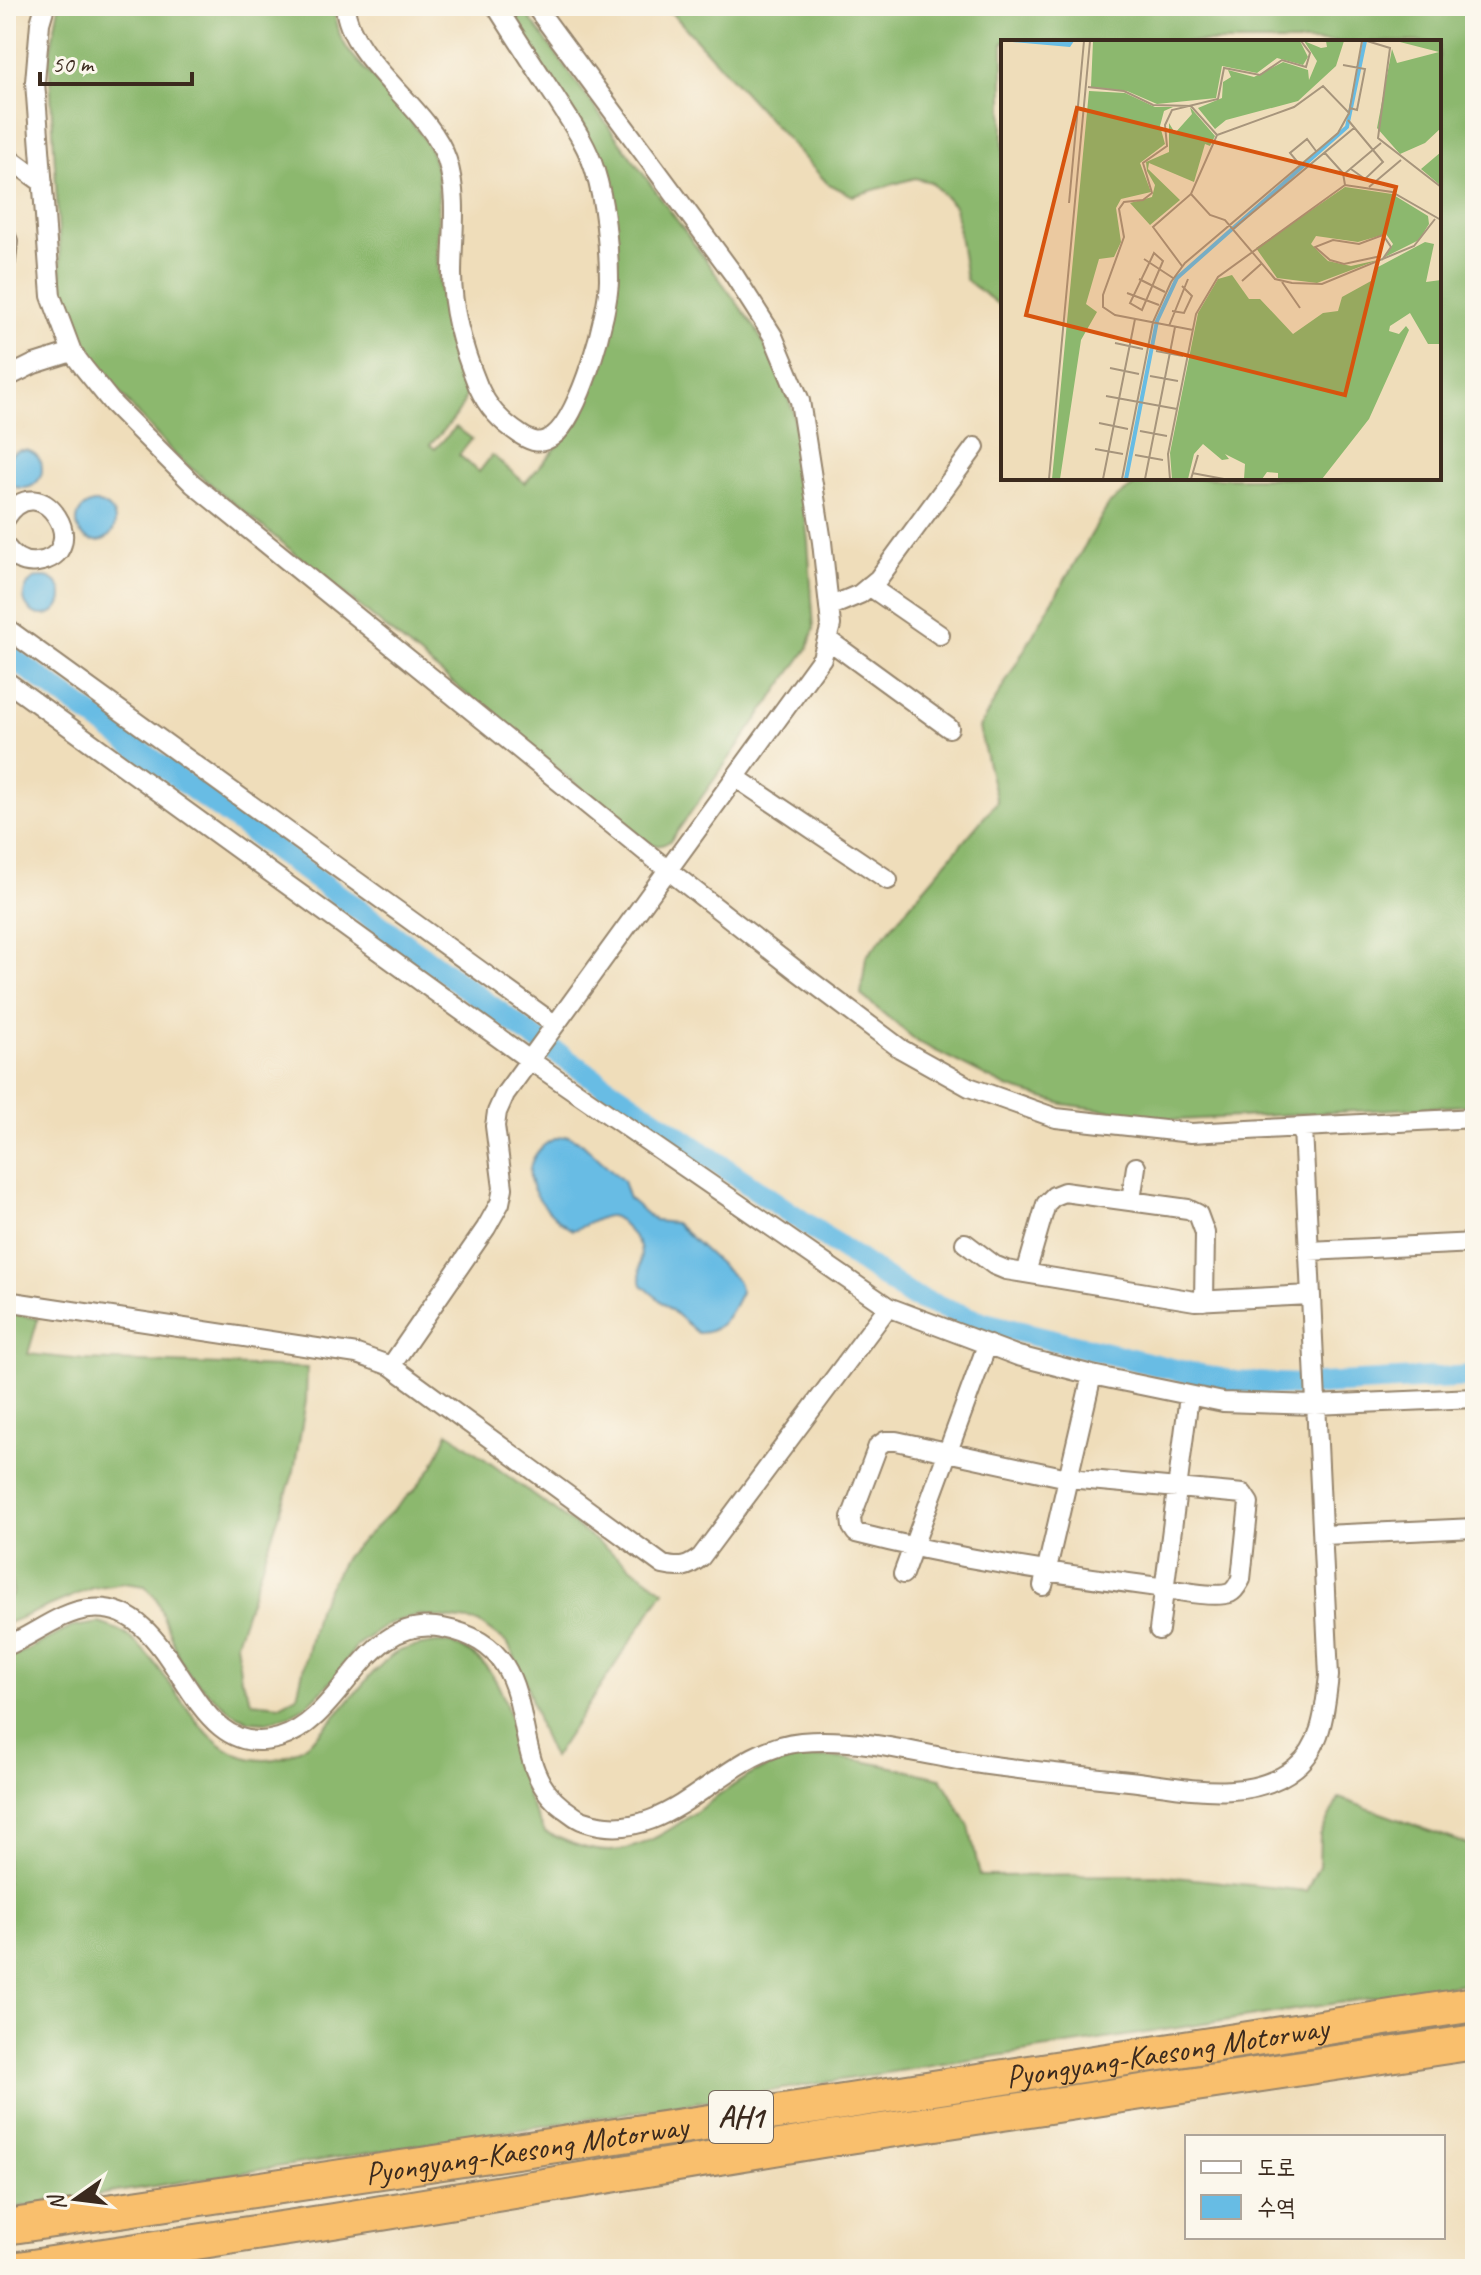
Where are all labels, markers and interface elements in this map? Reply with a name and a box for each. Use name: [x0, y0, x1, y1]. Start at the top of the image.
scale bar: [40, 36, 192, 86]
inset map: [1001, 40, 1441, 480]
text: 50 m: [52, 49, 95, 79]
street label: Pyongyang-Kaesong Motorway: [1003, 2007, 1334, 2097]
road number: AH1: [709, 2091, 773, 2143]
street label: Pyongyang-Kaesong Motorway: [362, 2105, 694, 2194]
legend: [1185, 2135, 1445, 2239]
text: 도로: [1257, 2152, 1296, 2182]
north arrow: [36, 2159, 116, 2239]
text: N: [42, 2190, 73, 2214]
text: 수역: [1257, 2192, 1296, 2222]

